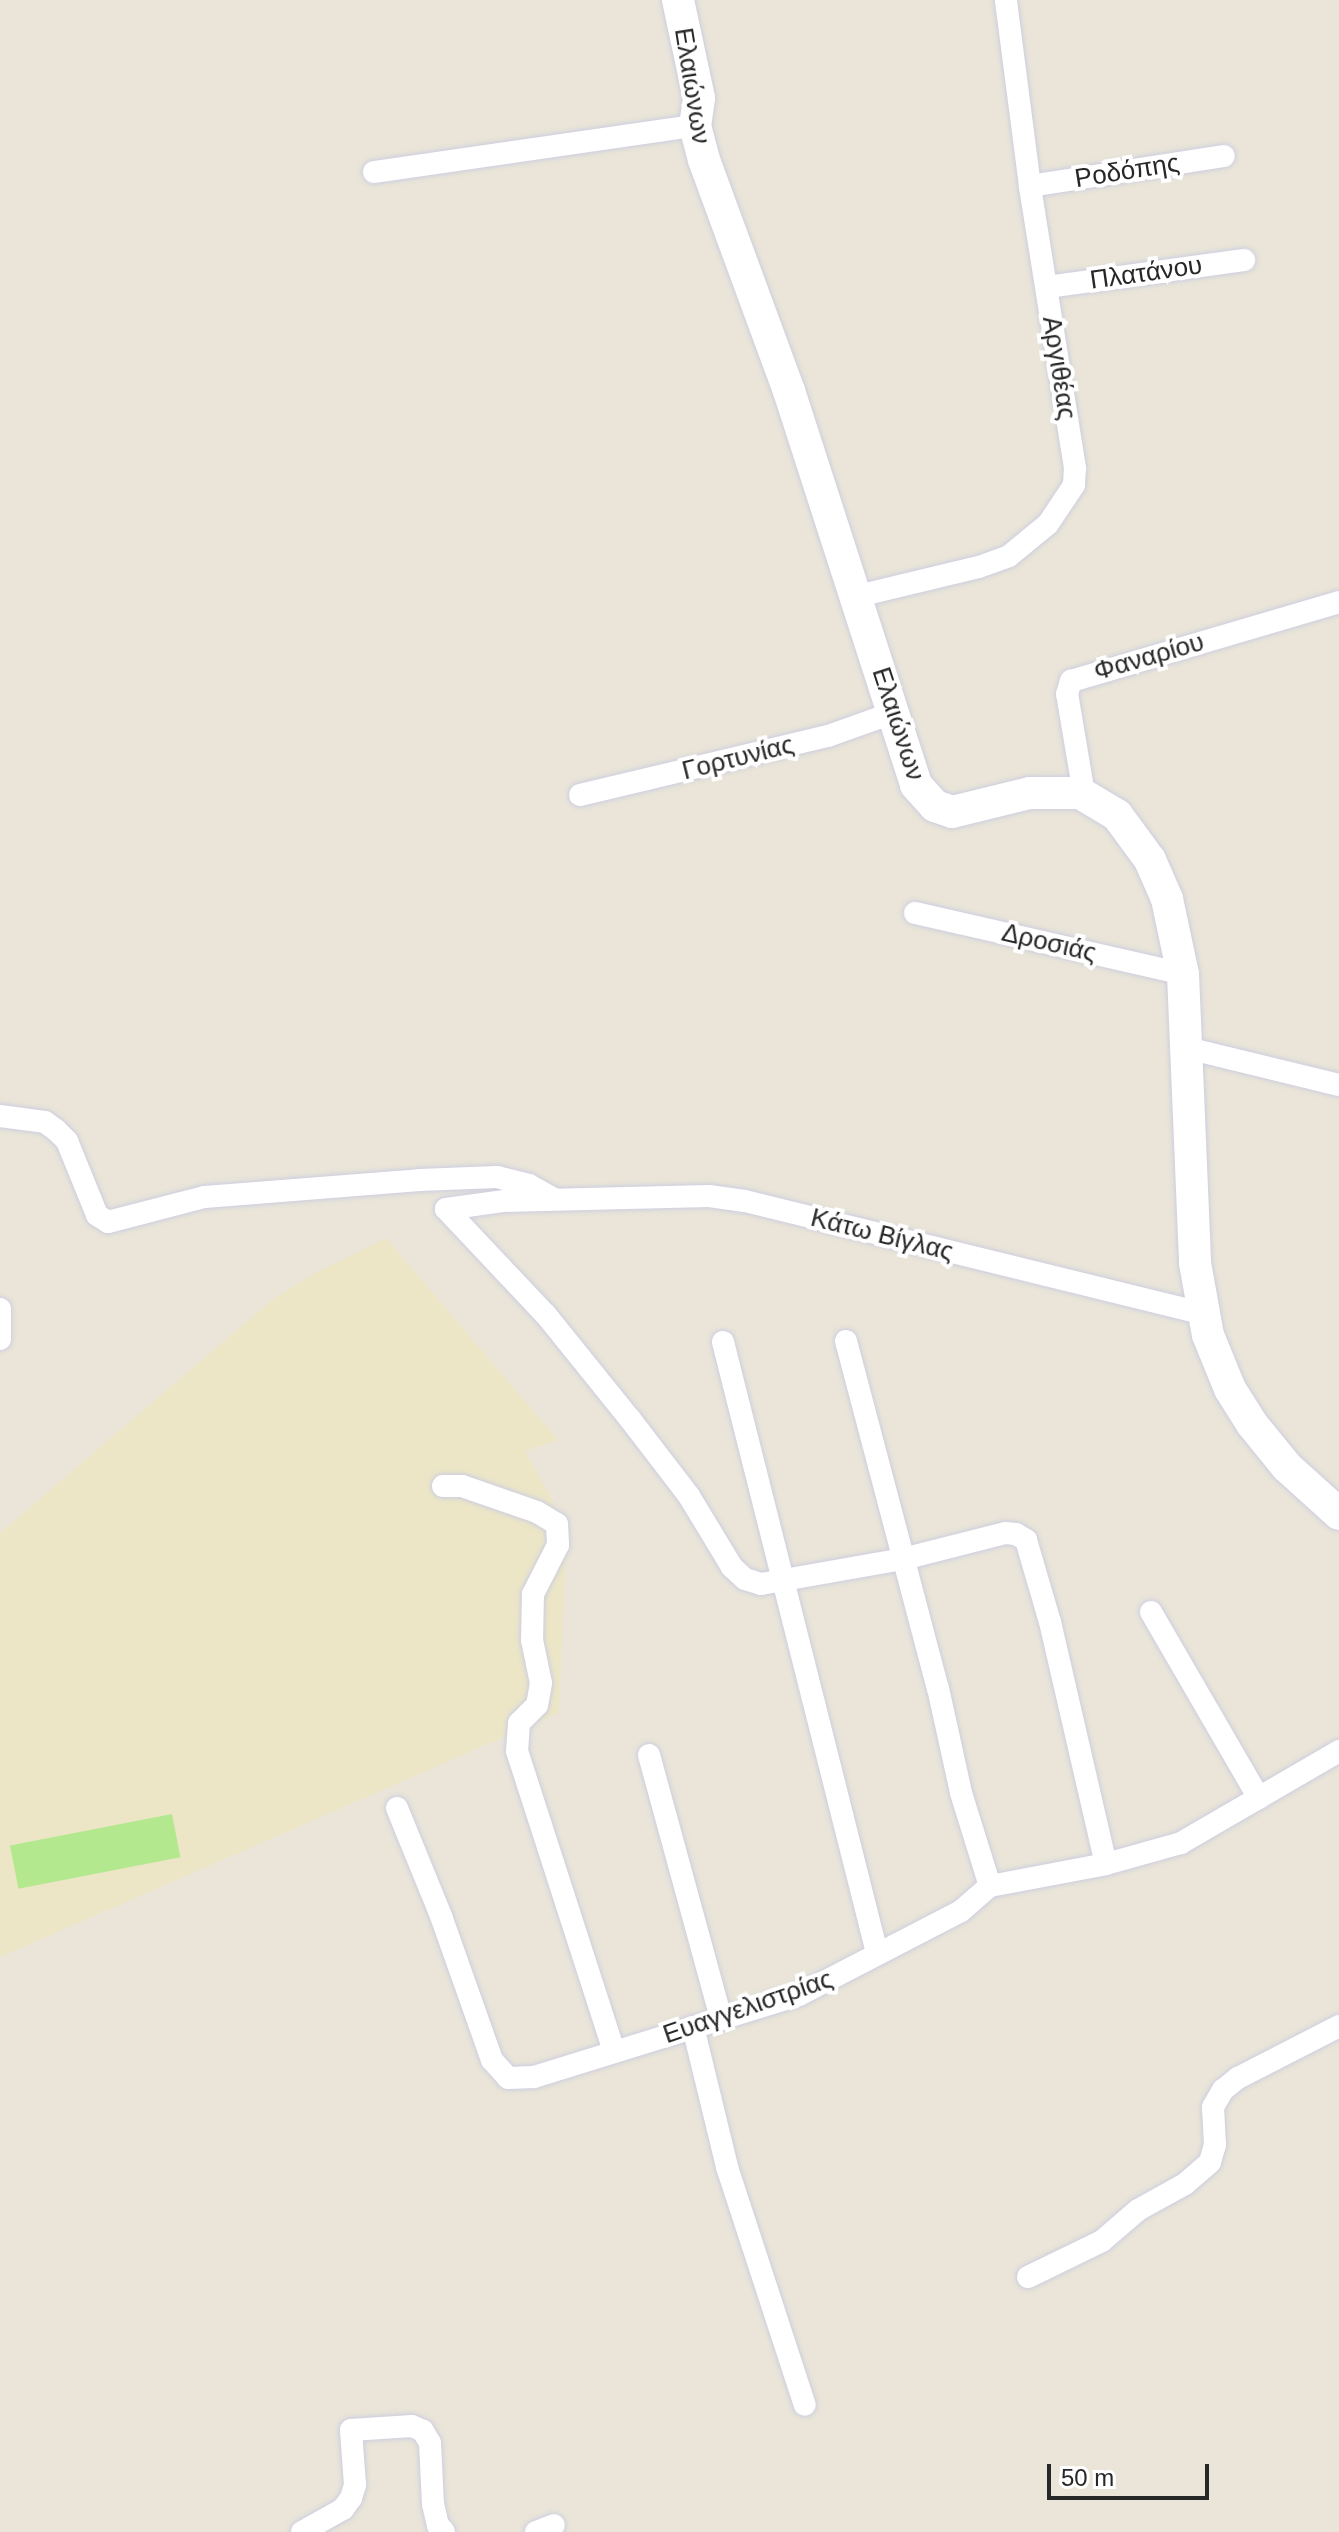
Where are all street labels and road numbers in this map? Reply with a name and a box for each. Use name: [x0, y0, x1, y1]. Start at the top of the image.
street label: Ελαιώνων: [667, 26, 717, 146]
street label: Ροδόπης: [1073, 147, 1181, 195]
street label: Πλατάνου: [1088, 250, 1204, 296]
street label: Αργιθέας: [1035, 314, 1083, 422]
street label: Φαναρίου: [1090, 626, 1208, 688]
street label: Ελαιώνων: [865, 663, 931, 785]
street label: Γορτυνίας: [679, 729, 797, 787]
street label: Δροσιάς: [999, 917, 1099, 969]
street label: Κάτω Βίγλας: [808, 1202, 956, 1268]
street label: Ευαγγελιστρίας: [659, 1963, 837, 2051]

